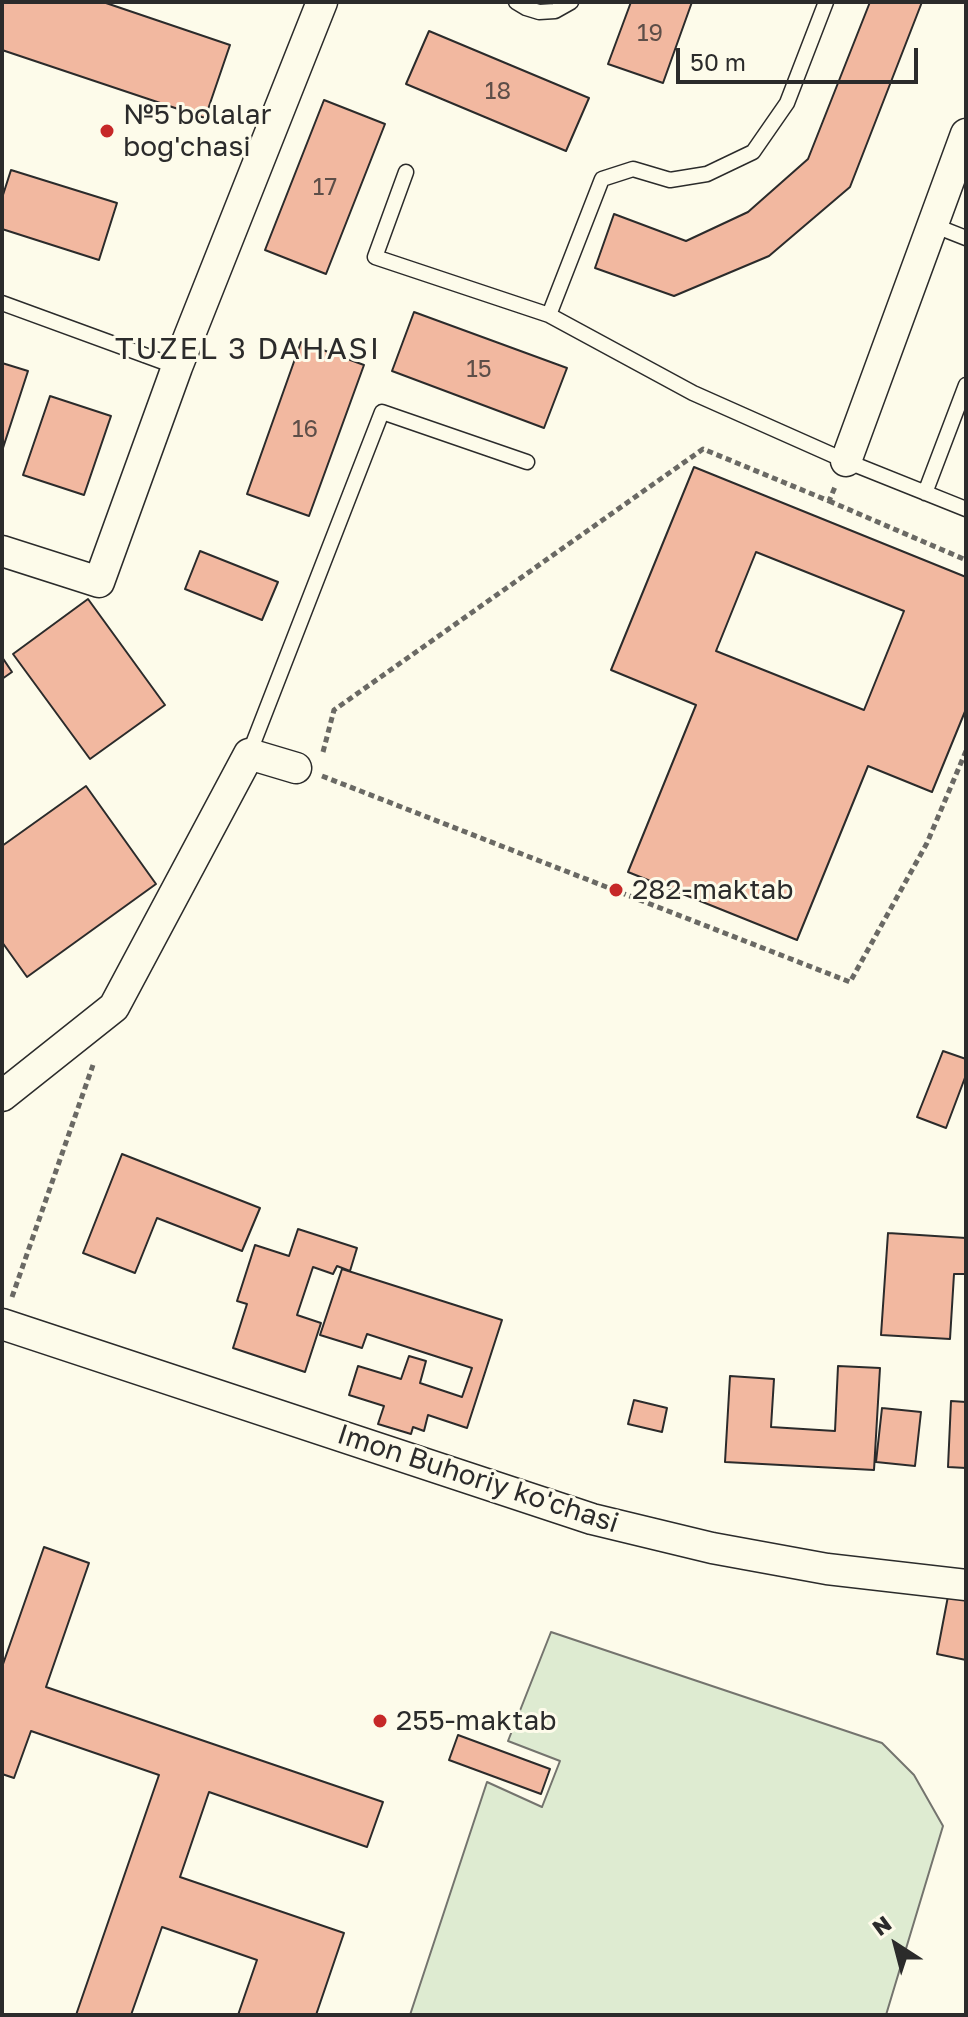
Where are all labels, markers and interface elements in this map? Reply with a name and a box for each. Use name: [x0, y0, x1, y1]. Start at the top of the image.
house number: 19: [637, 19, 663, 47]
scale bar: [680, 32, 922, 82]
text: 50 m: [690, 47, 746, 76]
house number: 18: [485, 77, 511, 105]
place label: №5 bolalar bog'chasi: [123, 98, 271, 164]
marker: №5 bolalar bog'chasi: [98, 122, 116, 140]
house number: 17: [313, 173, 337, 201]
district label: TUZEL 3 DAHASI: [115, 331, 381, 367]
house number: 15: [466, 355, 492, 383]
house number: 16: [292, 415, 318, 443]
place label: 282-maktab: [632, 873, 793, 907]
marker: 282-maktab: [607, 881, 625, 899]
street label: Imon Buhoriy ko'chasi: [333, 1418, 623, 1540]
place label: 255-maktab: [396, 1704, 557, 1738]
marker: 255-maktab: [371, 1712, 389, 1730]
north arrow: [856, 1905, 936, 1985]
text: N: [867, 1909, 896, 1941]

